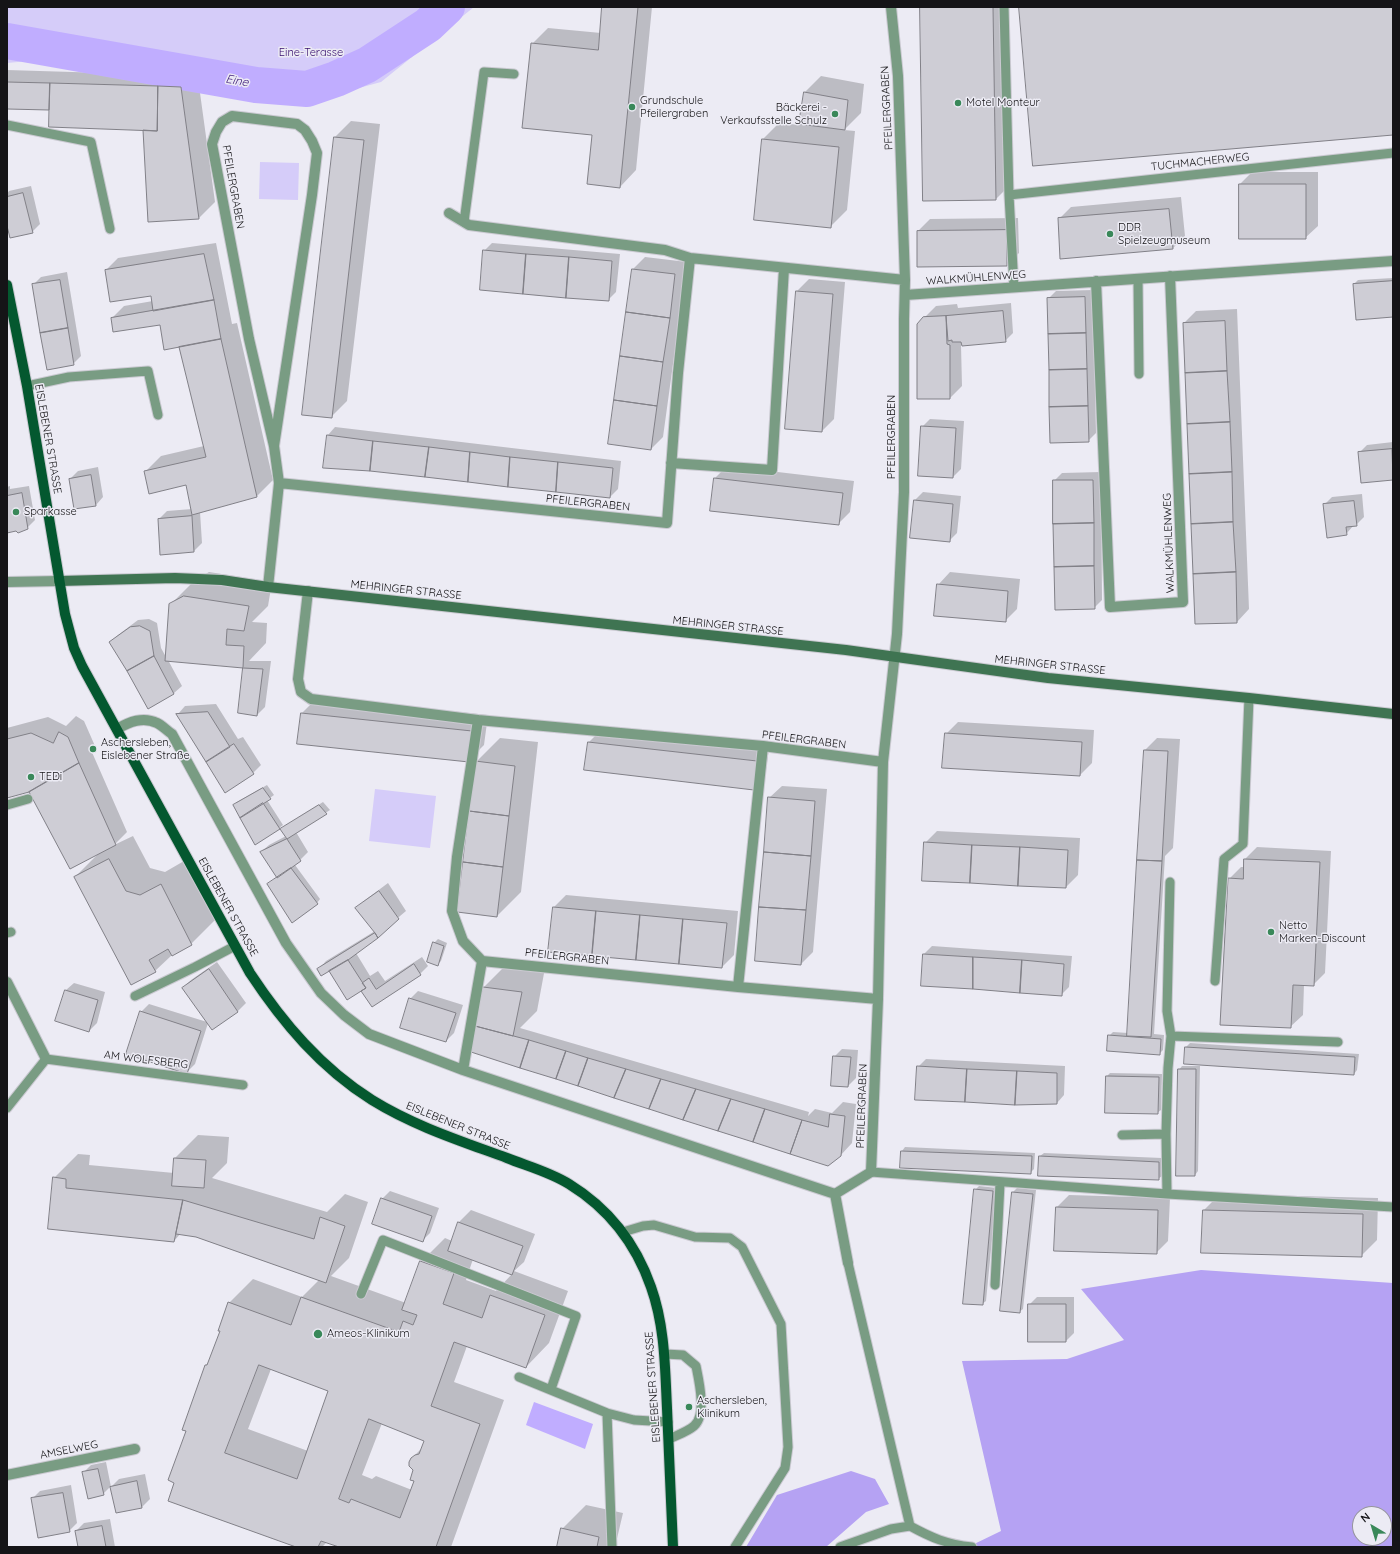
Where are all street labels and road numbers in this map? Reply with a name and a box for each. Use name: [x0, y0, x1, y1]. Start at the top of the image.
street label: PFEILERGRABEN: [878, 65, 896, 151]
street label: PFEILERGRABEN: [219, 144, 247, 230]
street label: TUCHMACHERWEG: [1150, 150, 1250, 174]
street label: WALKMÜHLENWEG: [926, 268, 1026, 288]
street label: EISLEBENER STRASSE: [32, 383, 64, 495]
street label: PFEILERGRABEN: [885, 395, 899, 479]
street label: PFEILERGRABEN: [545, 492, 631, 514]
street label: WALKMÜHLENWEG: [1161, 493, 1177, 593]
street label: MEHRINGER STRASSE: [350, 578, 462, 602]
street label: MEHRINGER STRASSE: [672, 614, 784, 638]
street label: MEHRINGER STRASSE: [994, 653, 1106, 677]
street label: PFEILERGRABEN: [761, 728, 847, 752]
street label: EISLEBENER STRASSE: [195, 855, 261, 959]
street label: PFEILERGRABEN: [524, 946, 610, 968]
street label: AM WOLFSBERG: [103, 1048, 189, 1072]
street label: PFEILERGRABEN: [854, 1063, 870, 1149]
street label: EISLEBENER STRASSE: [404, 1099, 512, 1153]
street label: EISLEBENER STRASSE: [643, 1331, 663, 1443]
street label: AMSELWEG: [39, 1438, 99, 1462]

